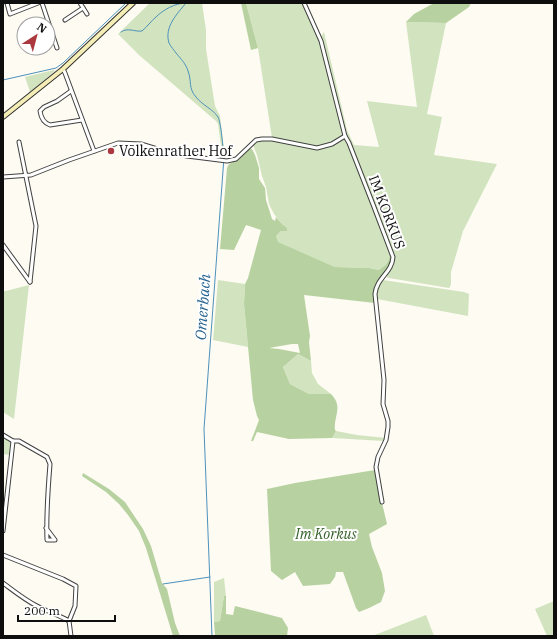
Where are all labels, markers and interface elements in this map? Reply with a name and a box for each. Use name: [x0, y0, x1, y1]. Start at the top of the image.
north arrow: [16, 16, 56, 56]
text: N: [34, 20, 50, 36]
place label: Volkenrather Hof: [119, 142, 233, 160]
marker: Volkenrather Hof: [106, 146, 116, 156]
street label: IM KORKUS: [365, 173, 409, 251]
water label: Omerbach: [191, 272, 214, 341]
park label: Im Korkus: [294, 525, 358, 543]
scale bar: [18, 597, 115, 623]
text: 200 m: [24, 603, 60, 618]

